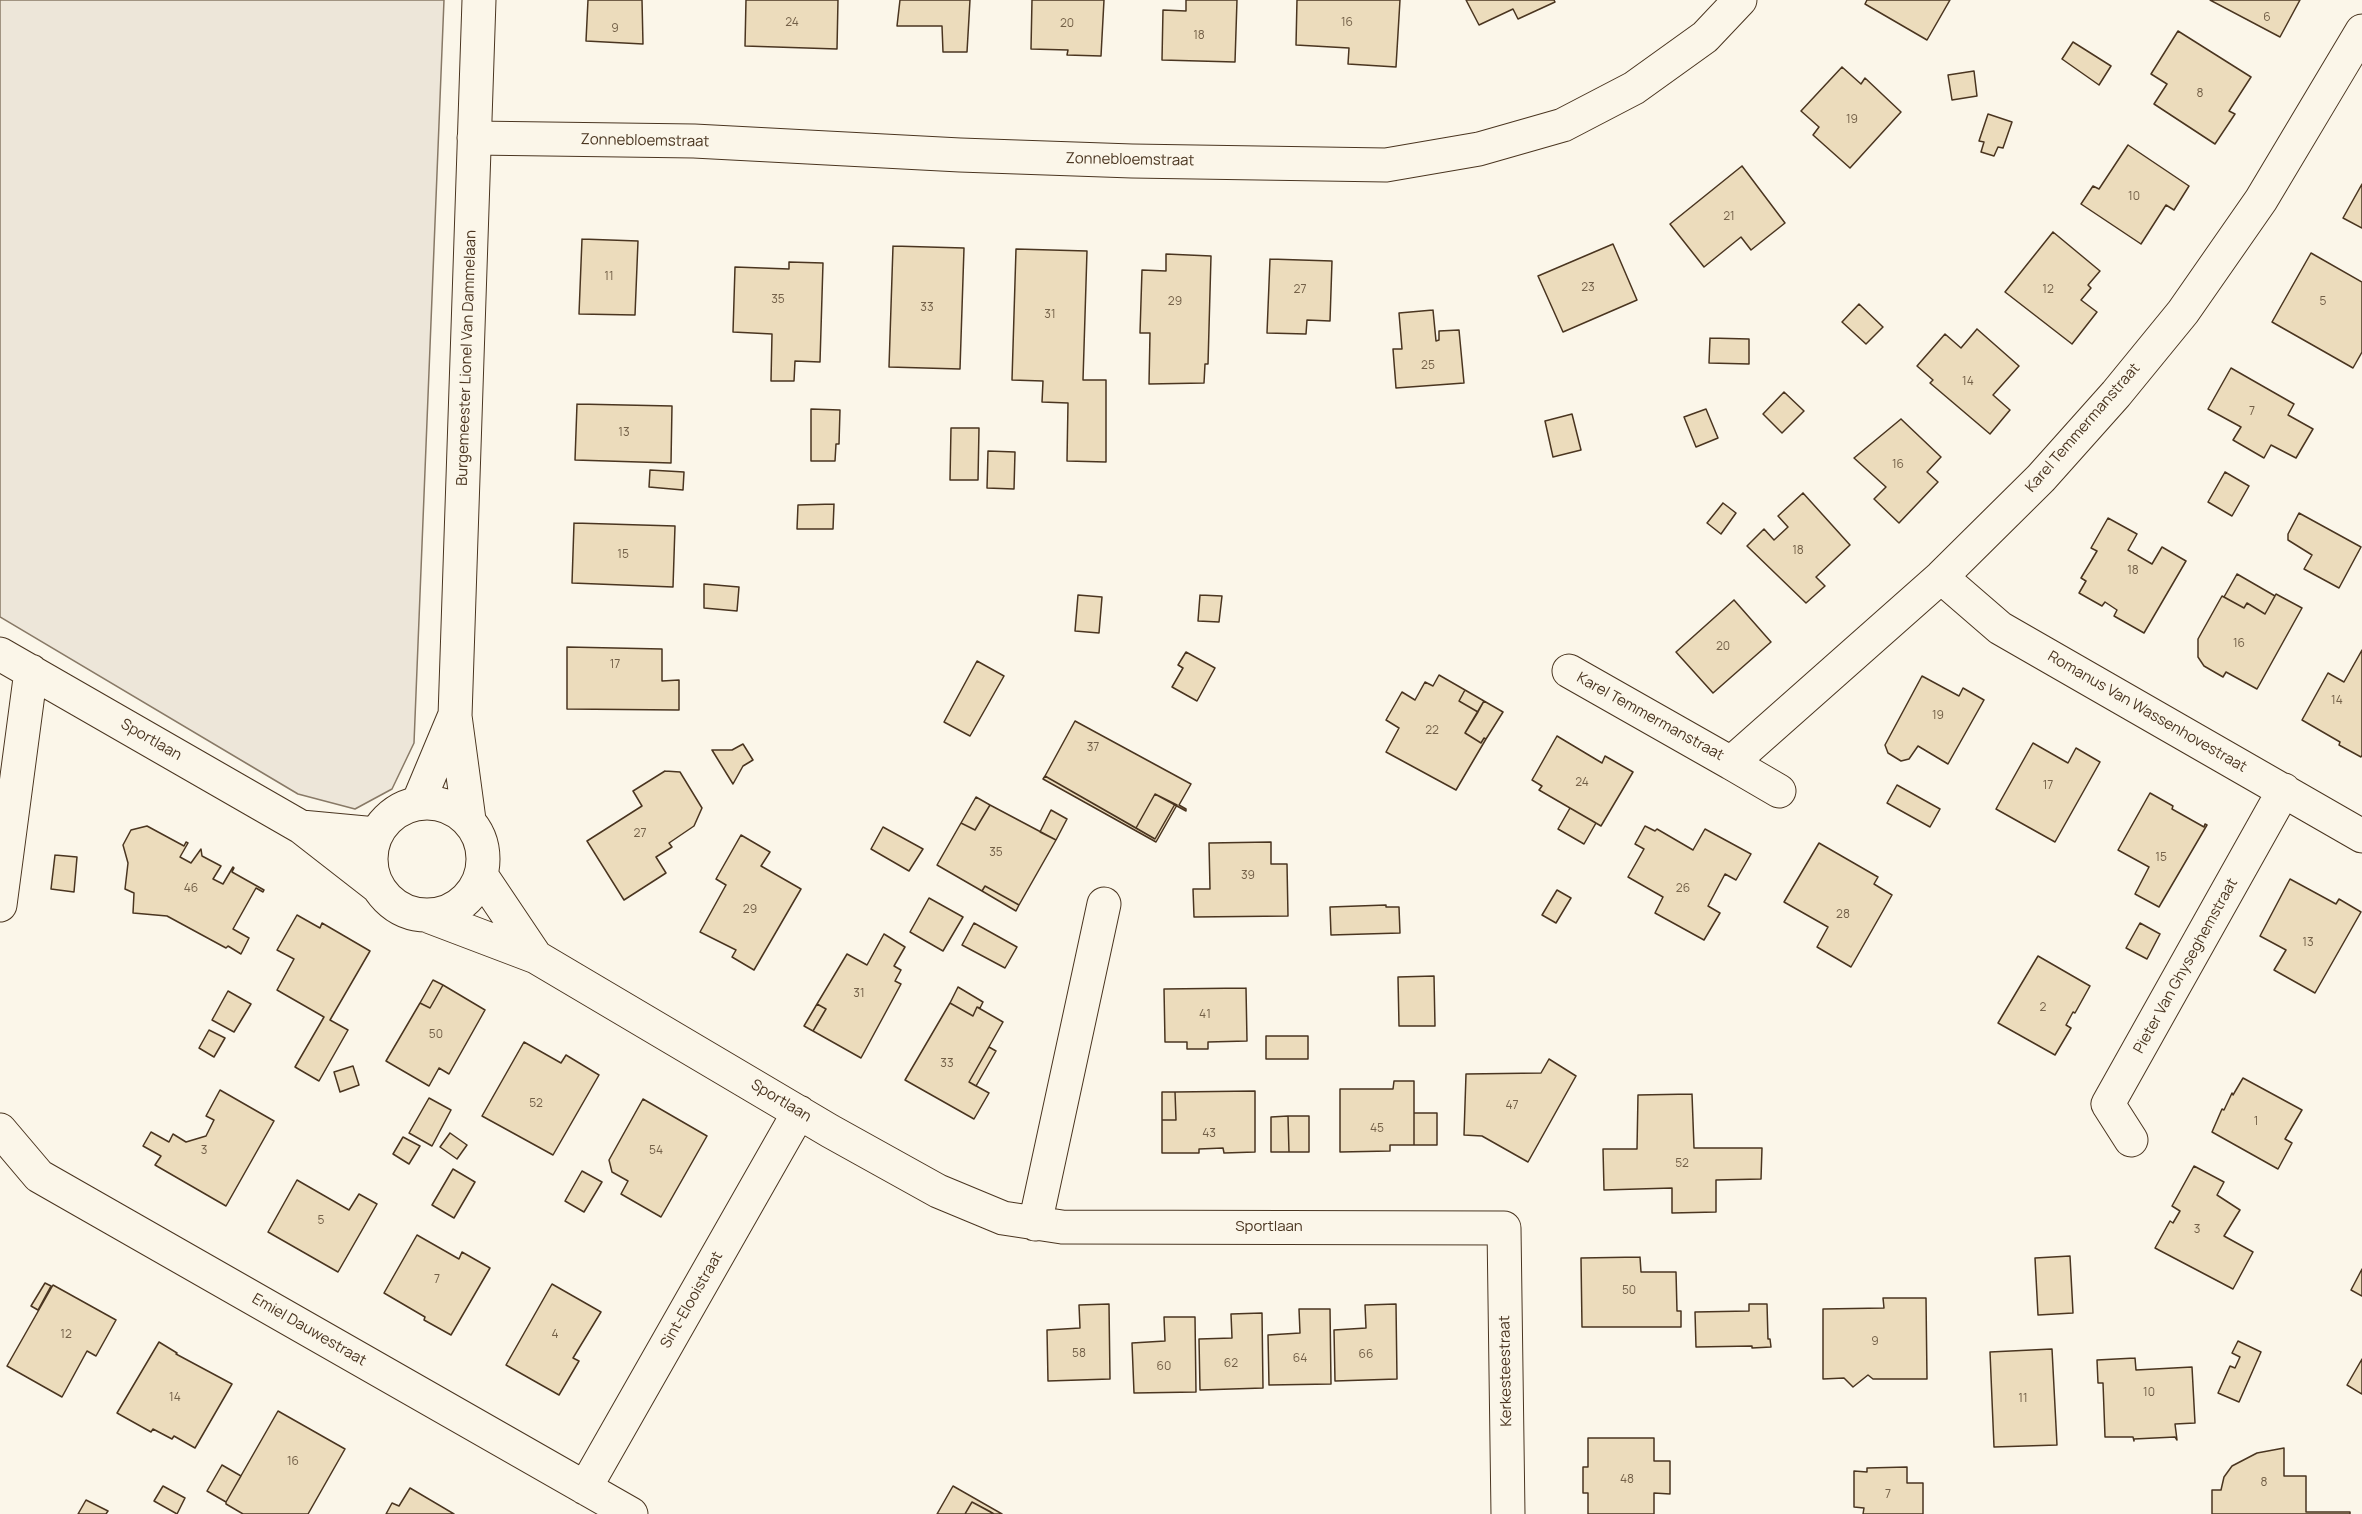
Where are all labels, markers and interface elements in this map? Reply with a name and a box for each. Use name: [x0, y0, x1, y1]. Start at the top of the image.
house number: 6: [2263, 11, 2271, 25]
house number: 24: [785, 16, 799, 30]
house number: 16: [1341, 16, 1353, 30]
house number: 20: [1060, 17, 1074, 31]
house number: 9: [611, 22, 619, 36]
house number: 18: [1193, 29, 1205, 43]
house number: 8: [2197, 87, 2203, 101]
house number: 19: [1846, 113, 1858, 127]
street label: Zonnebloemstraat: [580, 131, 710, 151]
street label: Zonnebloemstraat: [1065, 150, 1195, 170]
house number: 10: [2128, 190, 2140, 204]
house number: 21: [1723, 210, 1735, 224]
street label: Burgemeester Lionel Van Dammelaan: [454, 230, 480, 486]
house number: 11: [604, 270, 614, 284]
house number: 23: [1581, 281, 1595, 295]
house number: 27: [1294, 283, 1306, 297]
house number: 12: [2042, 283, 2054, 297]
house number: 35: [771, 293, 785, 307]
house number: 29: [1168, 295, 1182, 309]
house number: 5: [2320, 295, 2326, 309]
house number: 33: [920, 301, 934, 315]
house number: 31: [1044, 308, 1056, 322]
house number: 25: [1421, 359, 1435, 373]
street label: Karel Temmermanstraat: [2022, 360, 2144, 496]
house number: 14: [1962, 375, 1974, 389]
house number: 7: [2249, 405, 2255, 419]
house number: 13: [618, 426, 630, 440]
house number: 16: [1892, 458, 1904, 472]
house number: 18: [1792, 544, 1804, 558]
house number: 15: [617, 548, 629, 562]
house number: 18: [2127, 564, 2139, 578]
house number: 16: [2233, 637, 2245, 651]
house number: 20: [1716, 640, 1730, 654]
street label: Romanus Van Wassenhovestraat: [2044, 648, 2250, 776]
house number: 17: [610, 658, 620, 672]
street label: Karel Temmermanstraat: [1573, 669, 1727, 765]
house number: 14: [2331, 694, 2343, 708]
house number: 19: [1932, 709, 1944, 723]
street label: Sportlaan: [117, 715, 185, 765]
house number: 22: [1425, 724, 1439, 738]
house number: 37: [1087, 741, 1099, 755]
house number: 24: [1575, 776, 1589, 790]
house number: 17: [2043, 779, 2053, 793]
house number: 27: [634, 827, 646, 841]
house number: 35: [989, 846, 1003, 860]
house number: 15: [2155, 851, 2167, 865]
house number: 39: [1241, 869, 1255, 883]
street label: Pieter Van Ghyseghemstraat: [2130, 875, 2242, 1057]
house number: 46: [184, 882, 198, 896]
house number: 26: [1676, 882, 1690, 896]
house number: 29: [743, 903, 757, 917]
house number: 28: [1836, 908, 1850, 922]
house number: 13: [2302, 936, 2314, 950]
house number: 31: [853, 987, 865, 1001]
house number: 2: [2040, 1001, 2046, 1015]
house number: 41: [1199, 1008, 1211, 1022]
house number: 50: [429, 1028, 443, 1042]
house number: 33: [940, 1057, 954, 1071]
street label: Sportlaan: [747, 1076, 815, 1126]
house number: 52: [529, 1097, 543, 1111]
house number: 47: [1505, 1099, 1519, 1113]
house number: 1: [2254, 1115, 2258, 1129]
house number: 45: [1370, 1122, 1384, 1136]
house number: 43: [1202, 1127, 1216, 1141]
house number: 3: [201, 1144, 207, 1158]
house number: 54: [649, 1144, 663, 1158]
house number: 52: [1675, 1157, 1689, 1171]
house number: 5: [318, 1214, 324, 1228]
street label: Sportlaan: [1235, 1218, 1303, 1236]
house number: 3: [2194, 1223, 2200, 1237]
street label: Sint-Elooistraat: [657, 1248, 727, 1352]
house number: 7: [434, 1273, 440, 1287]
house number: 50: [1622, 1284, 1636, 1298]
street label: Emiel Dauwestraat: [249, 1290, 369, 1370]
street label: Kerkesteestraat: [1496, 1315, 1516, 1427]
house number: 12: [60, 1328, 72, 1342]
house number: 4: [551, 1328, 559, 1342]
house number: 9: [1871, 1335, 1879, 1349]
house number: 58: [1072, 1347, 1086, 1361]
house number: 66: [1359, 1348, 1373, 1362]
house number: 64: [1293, 1352, 1307, 1366]
house number: 62: [1224, 1357, 1238, 1371]
house number: 60: [1157, 1360, 1171, 1374]
house number: 10: [2143, 1386, 2155, 1400]
house number: 14: [169, 1391, 181, 1405]
house number: 11: [2018, 1392, 2028, 1406]
house number: 16: [287, 1455, 299, 1469]
house number: 48: [1620, 1473, 1634, 1487]
house number: 8: [2261, 1476, 2267, 1490]
house number: 7: [1885, 1488, 1891, 1502]

